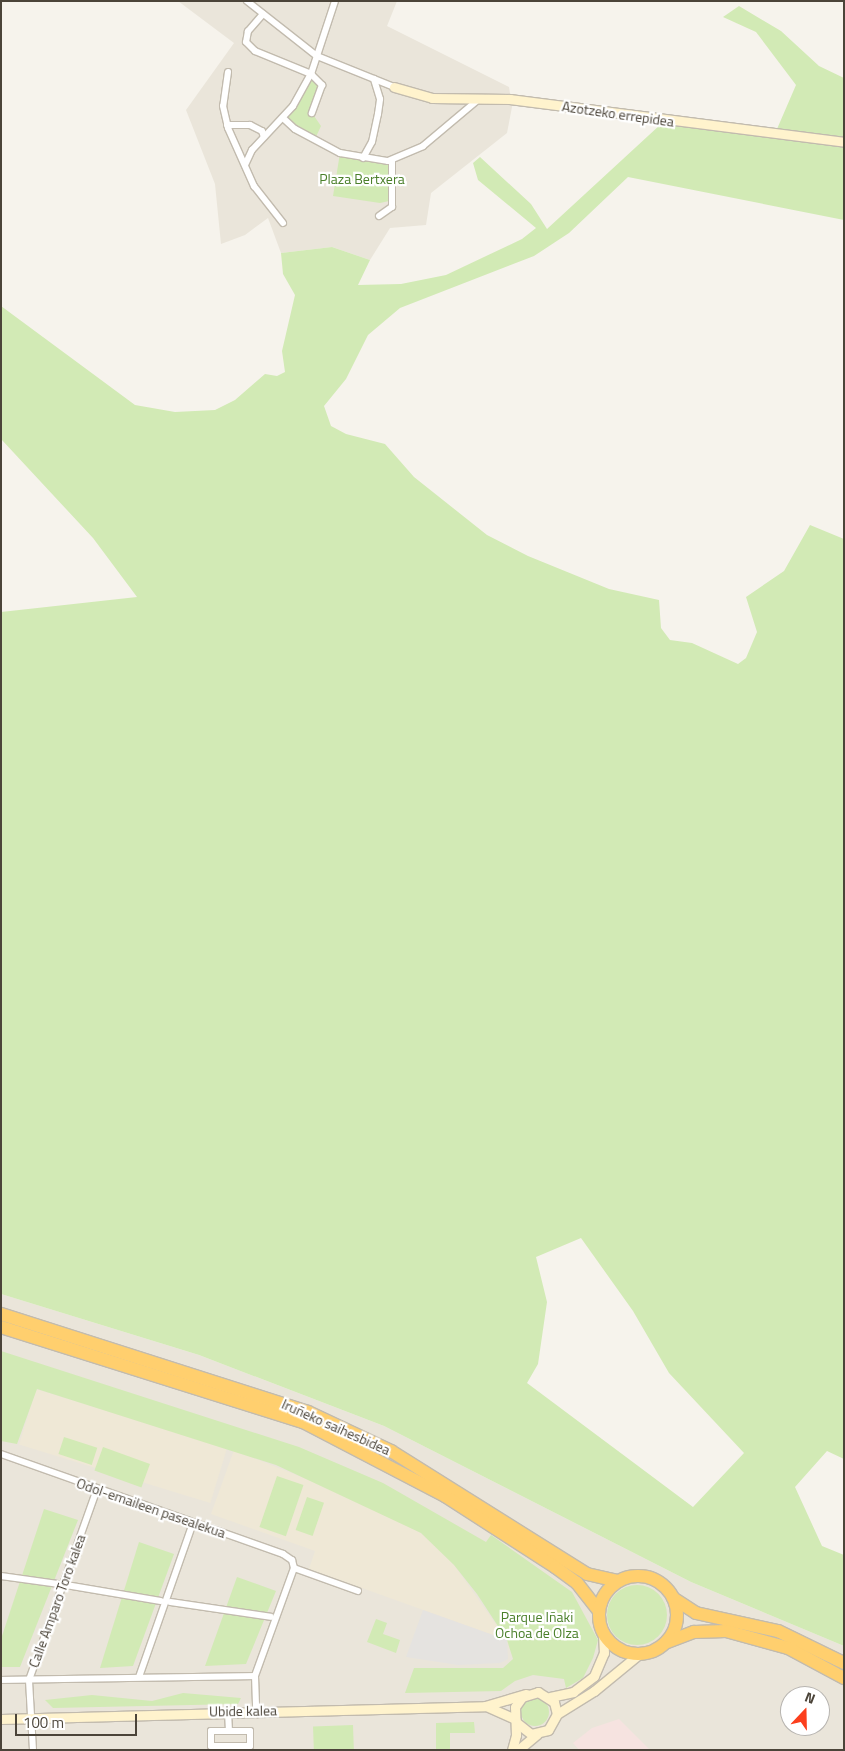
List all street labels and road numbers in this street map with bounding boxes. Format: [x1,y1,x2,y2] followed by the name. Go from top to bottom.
[561,98,675,130] street label: Azotzeko errepidea
[279,1396,393,1458] street label: Iruñeko saihesbidea
[74,1475,228,1541] street label: Odol-emaileen pasealekua
[25,1532,89,1670] street label: Calle Amparo Toro kalea
[209,1702,277,1720] street label: Ubide kalea

